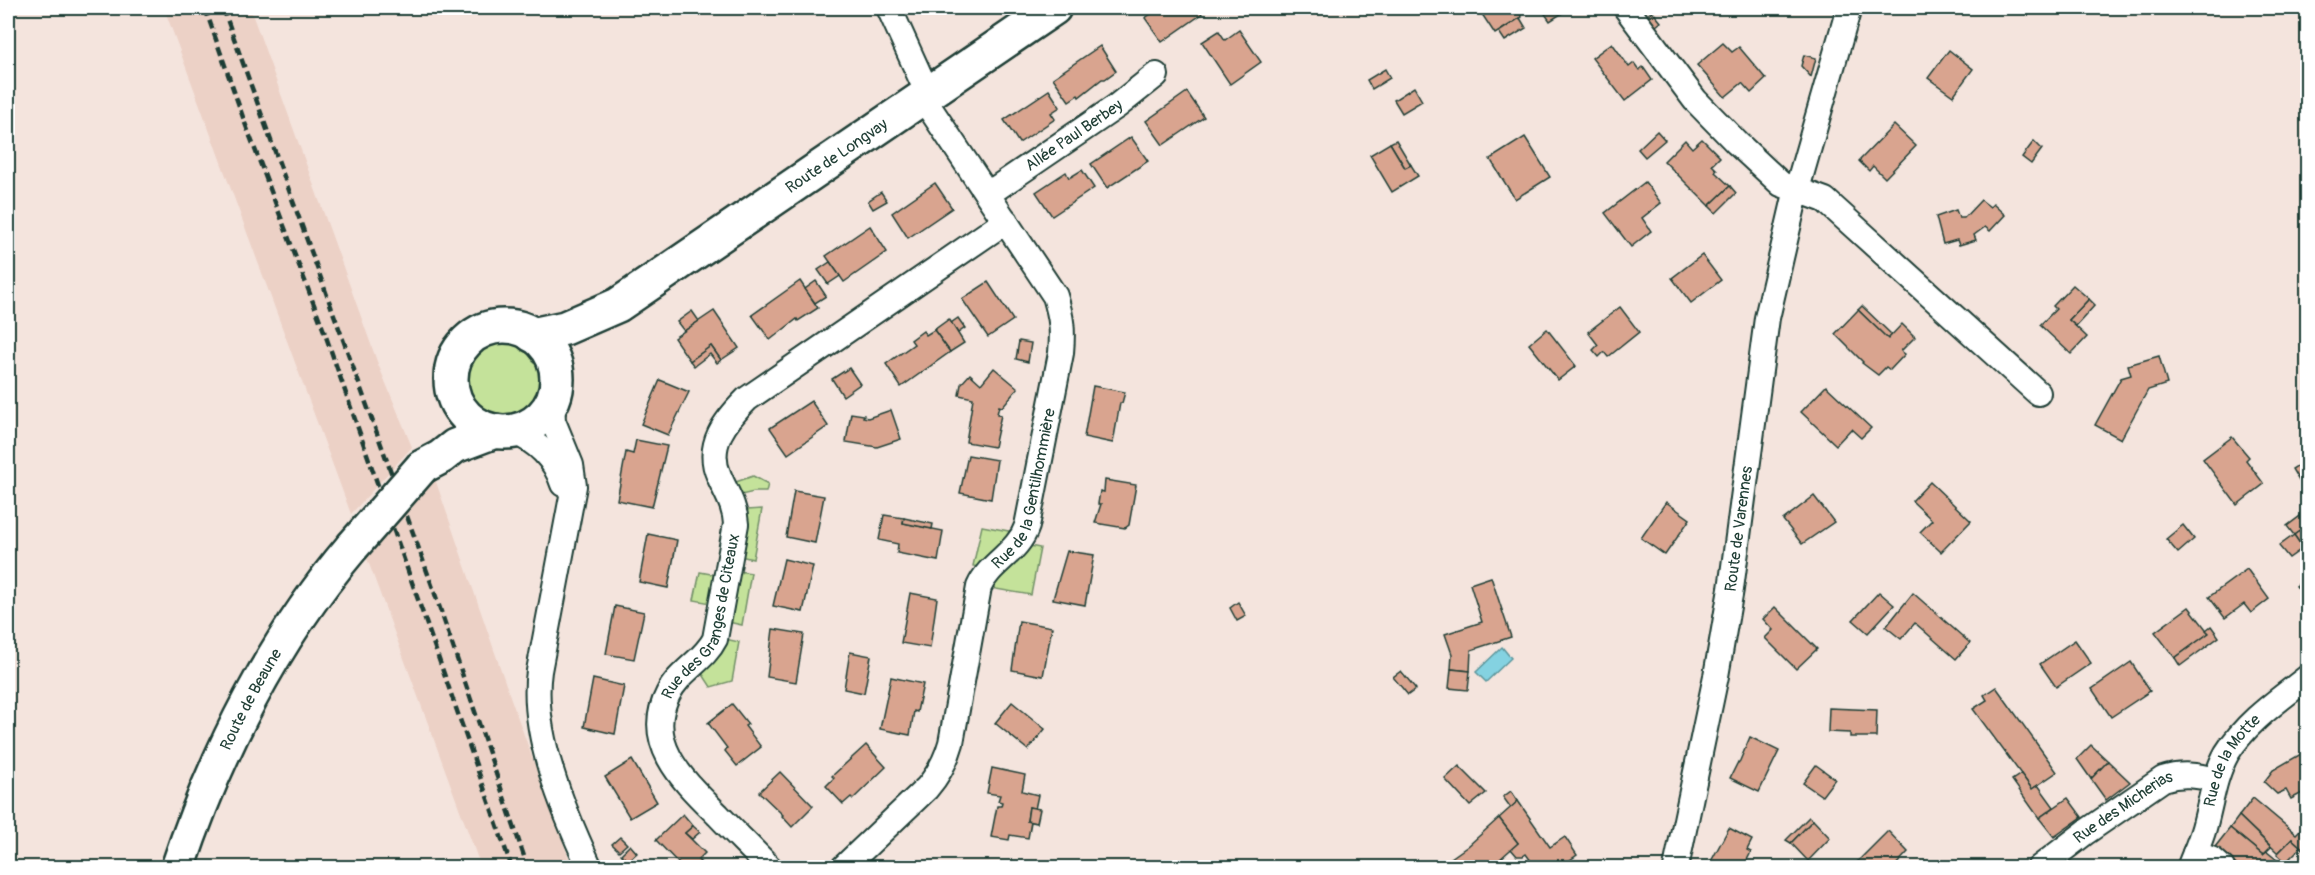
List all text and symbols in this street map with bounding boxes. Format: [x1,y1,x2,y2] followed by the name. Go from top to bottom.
[1021,95,1127,176] street label: Allée Paul Berbey
[782,114,892,198] street label: Route de Longvay
[987,407,1060,573] street label: Rue de la Gentilhommière
[1721,465,1757,593] street label: Route de Varennes
[657,532,744,702] street label: Rue des Granges de Citeaux
[216,645,286,753] street label: Route de Beaune
[2200,710,2265,809] street label: Rue de la Motte
[2069,767,2175,848] street label: Rue des Micherias

